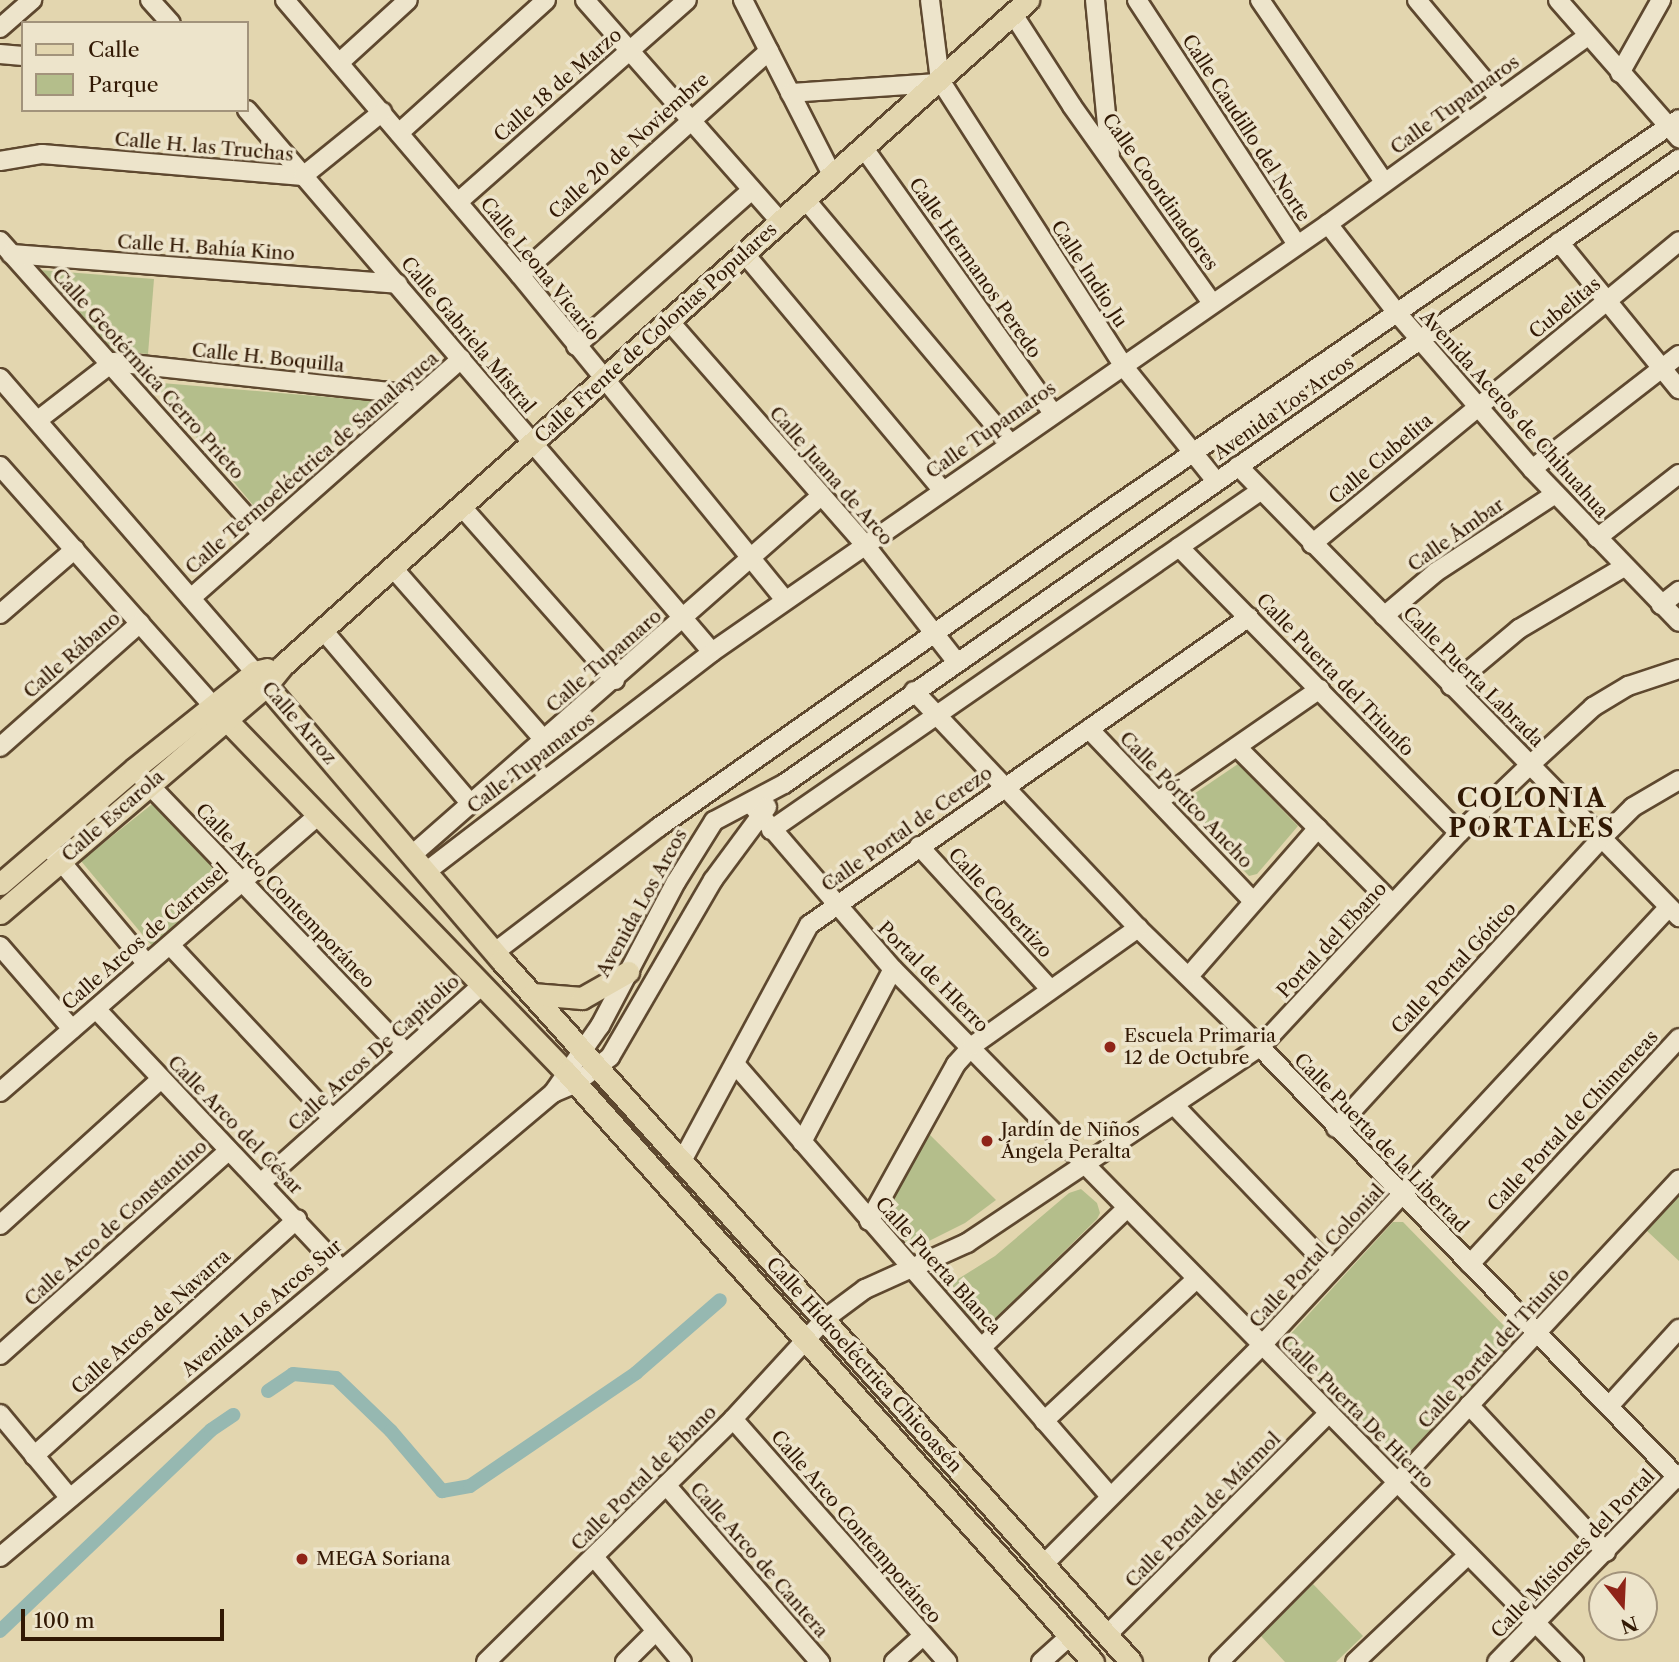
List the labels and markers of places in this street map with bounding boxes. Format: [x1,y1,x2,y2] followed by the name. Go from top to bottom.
[1124,1025,1276,1069] place label: Escuela Primaria 12 de Octubre
[1102,1039,1118,1055] marker: Escuela Primaria 12 de Octubre
[1001,1119,1140,1163] place label: Jardín de Niños Ángela Peralta
[979,1133,995,1149] marker: Jardín de Niños Ángela Peralta
[316,1548,451,1570] place label: MEGA Soriana
[294,1551,310,1567] marker: MEGA Soriana

